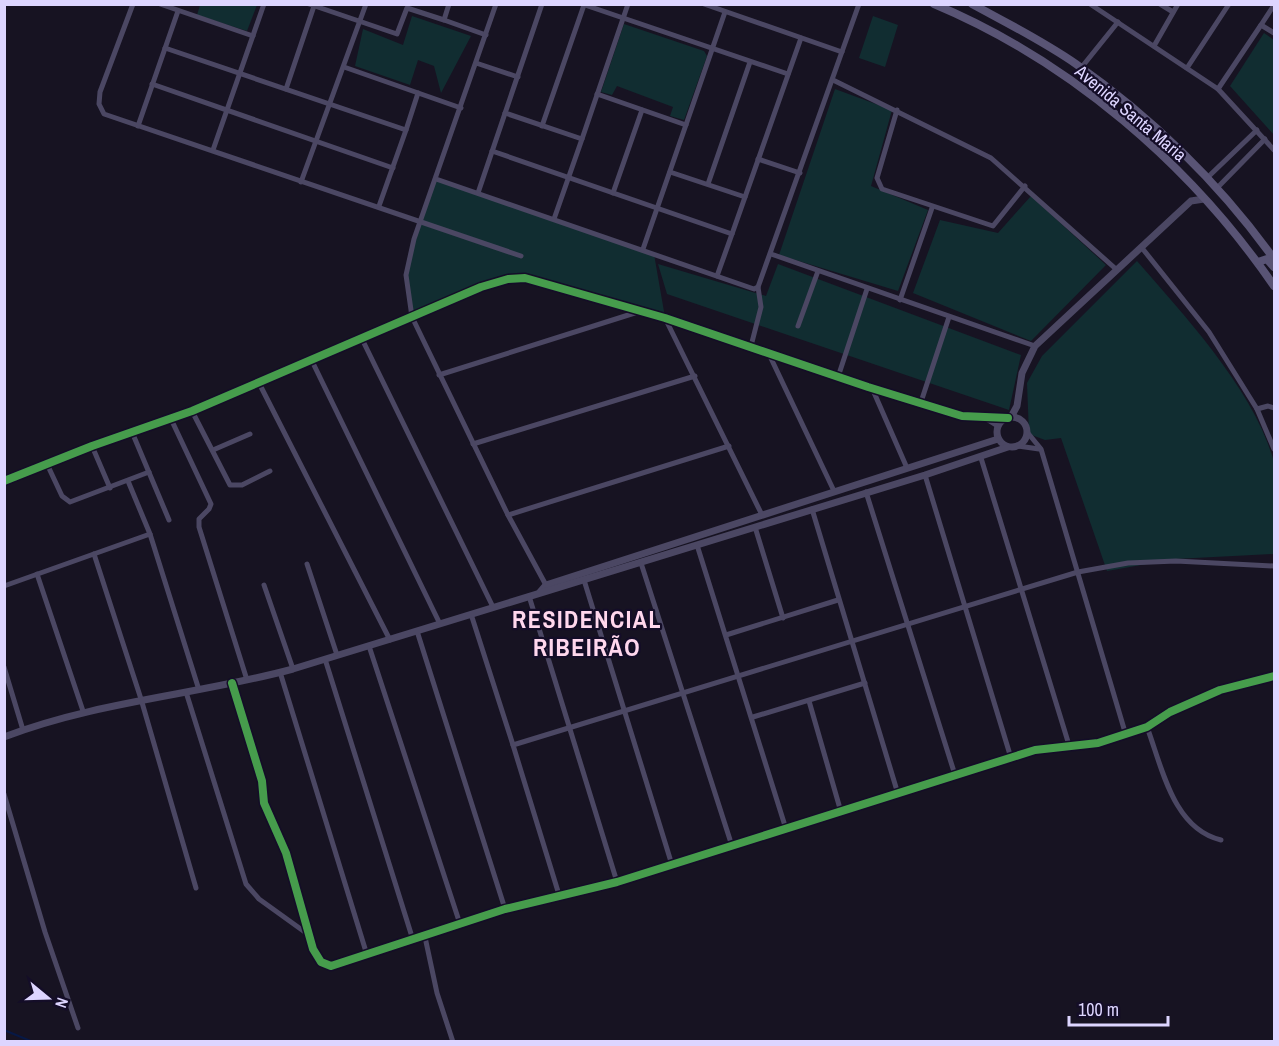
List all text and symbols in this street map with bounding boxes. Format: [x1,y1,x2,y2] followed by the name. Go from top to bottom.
[1069,58,1192,167] street label: Avenida Santa Maria
[512,603,662,663] district label: RESIDENCIAL RIBEIRÃO
[18,968,78,1028] north arrow
[1069,989,1168,1027] scale bar
[50,995,74,1011] text: N
[1078,997,1119,1022] text: 100 m

